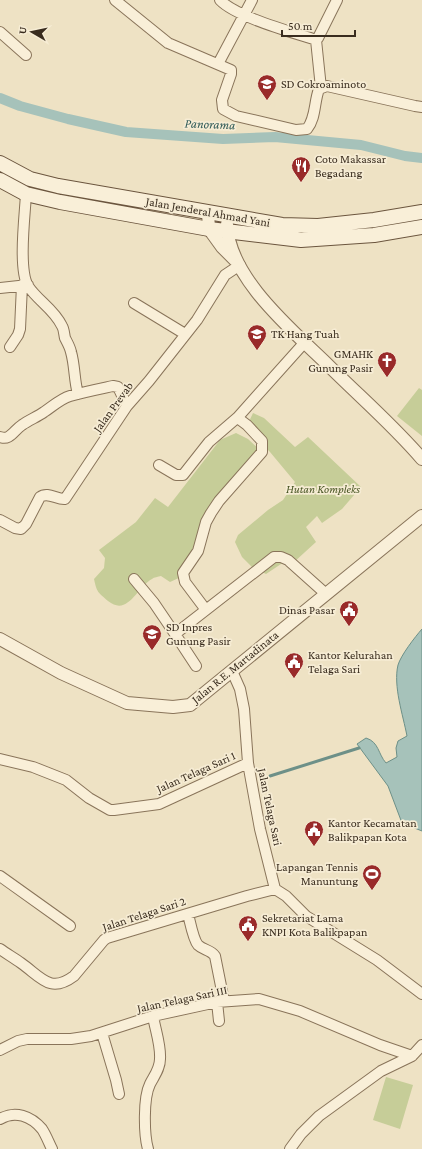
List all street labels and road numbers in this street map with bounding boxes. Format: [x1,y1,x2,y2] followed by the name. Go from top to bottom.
[144,194,271,230] street label: Jalan Jenderal Ahmad Yani
[89,379,136,436] street label: Jalan Prevab
[188,627,282,707] street label: Jalan R.E. Martadinata
[153,748,238,796] street label: Jalan Telaga Sari 1
[255,766,285,847] street label: Jalan Telaga Sari
[100,894,188,934] street label: Jalan Telaga Sari 2
[135,983,229,1016] street label: Jalan Telaga Sari III

